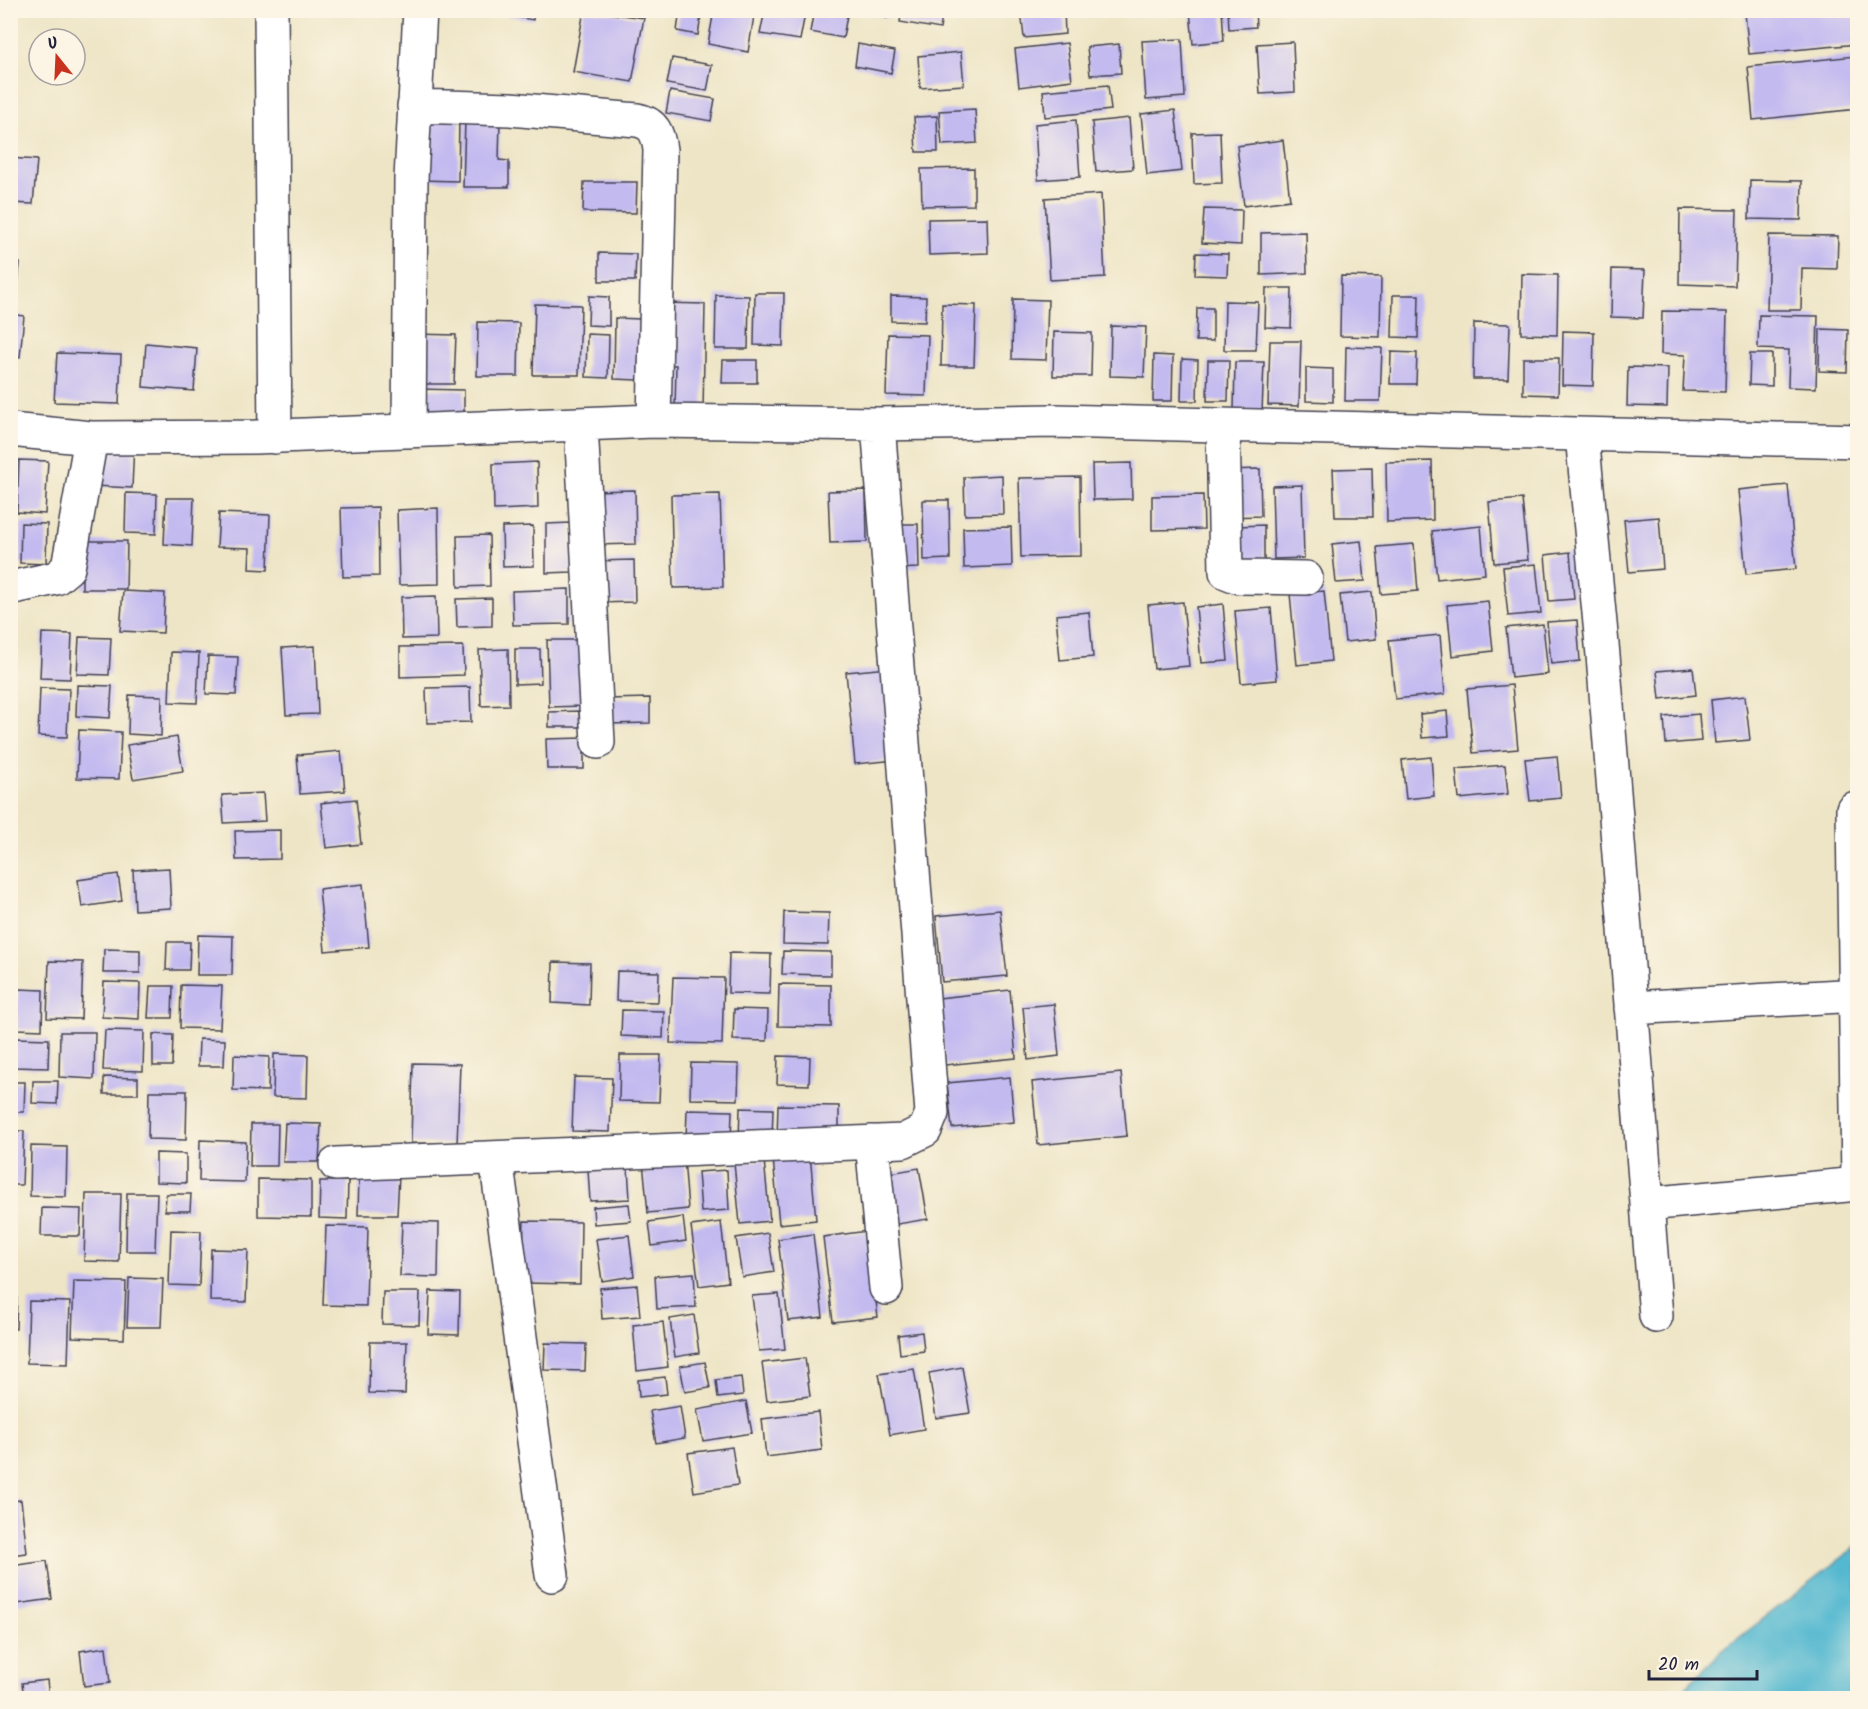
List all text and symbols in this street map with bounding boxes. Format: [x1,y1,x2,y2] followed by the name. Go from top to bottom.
[27,27,87,87] north arrow
[44,31,62,58] text: U
[1649,1643,1757,1681] scale bar
[1658,1651,1699,1680] text: 20 m

